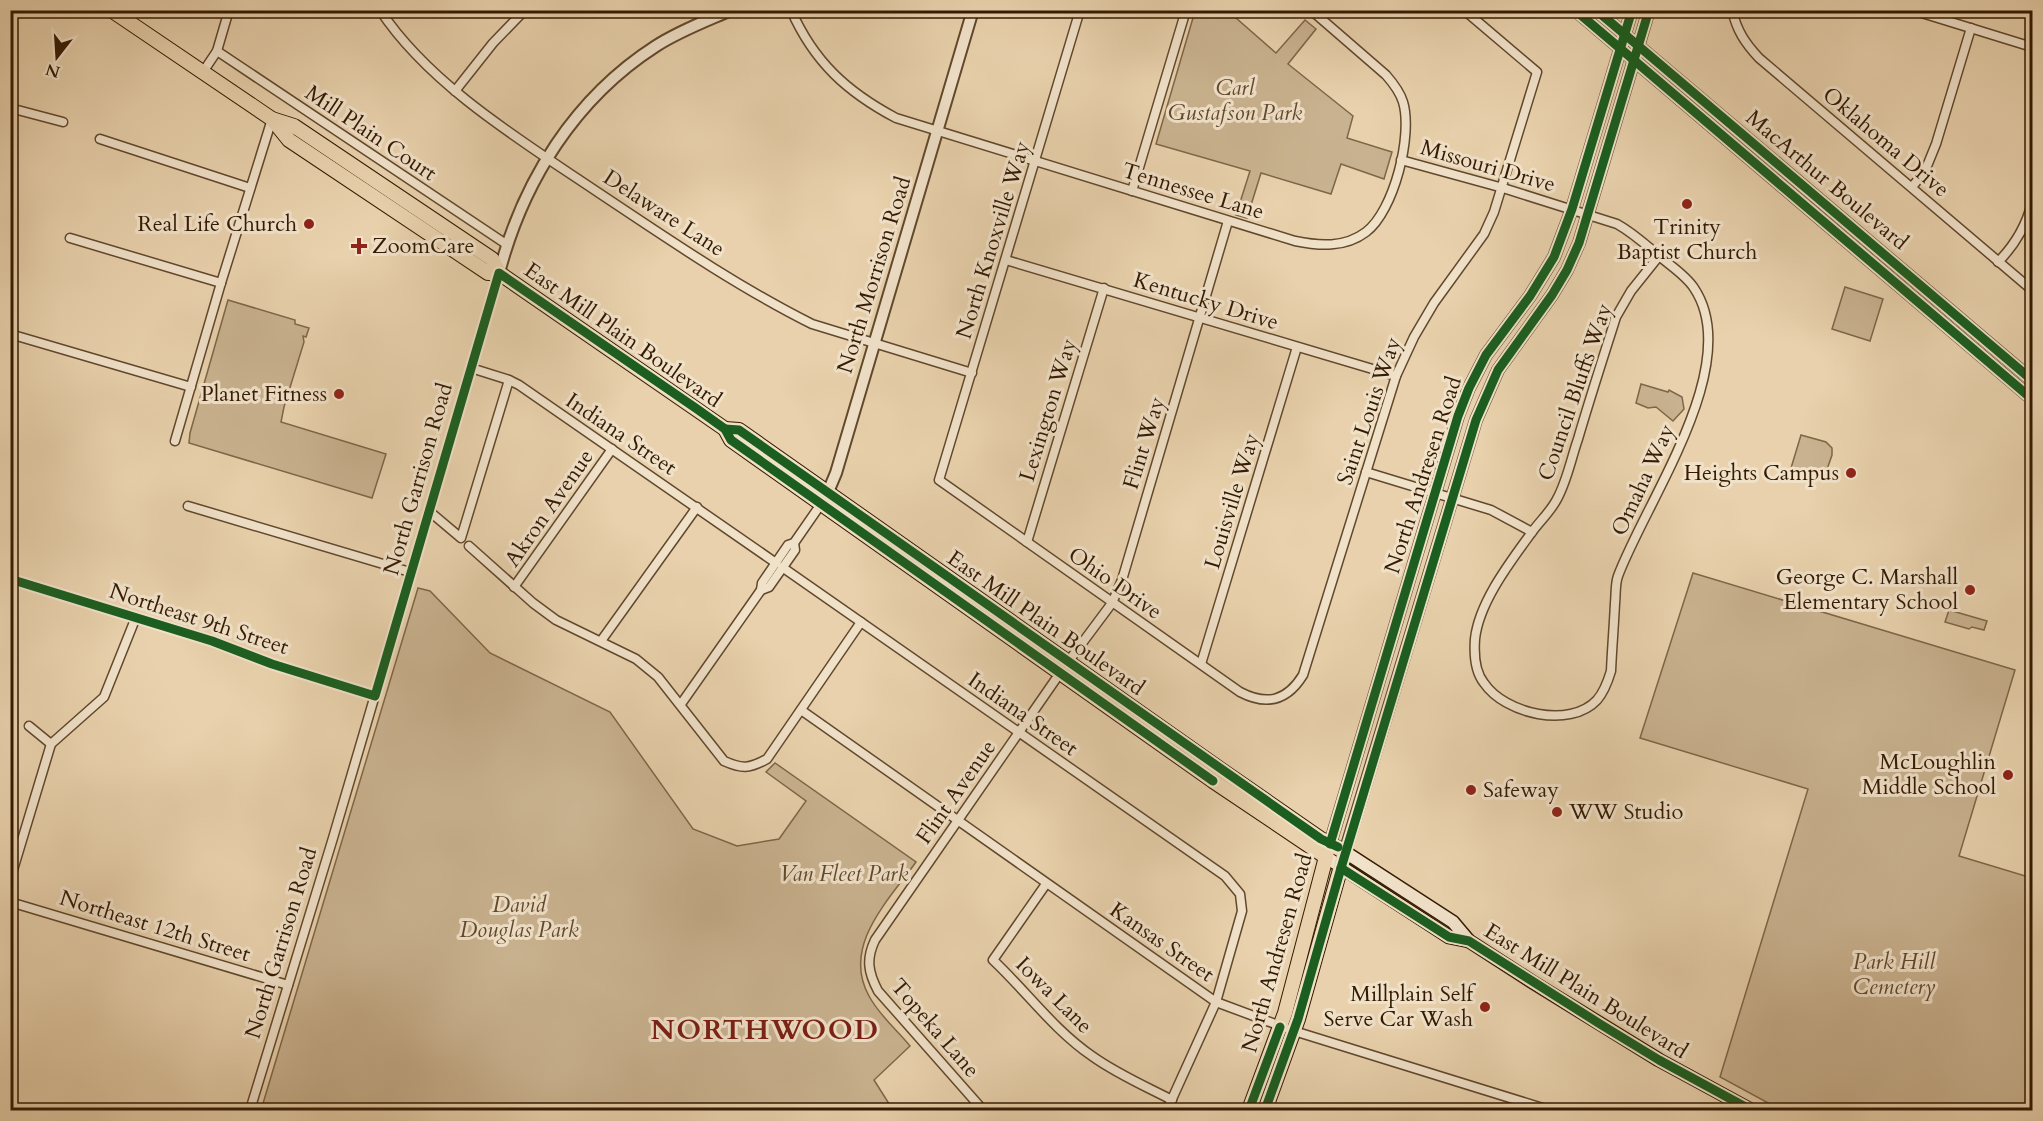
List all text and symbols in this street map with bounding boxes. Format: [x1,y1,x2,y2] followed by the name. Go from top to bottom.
[27,27,87,87] north arrow
[43,58,63,83] text: N
[1168,73,1302,128] park label: Carl Gustafson Park
[299,78,443,188] street label: Mill Plain Court
[1816,80,1956,204] street label: Oklahoma Drive
[1739,103,1915,257] street label: MacArthur Boulevard
[1417,132,1559,200] street label: Missouri Drive
[949,137,1037,342] street label: North Knoxville Way
[1118,155,1268,227] street label: Tennessee Lane
[597,162,731,264] street label: Delaware Lane
[830,173,918,377] street label: North Morrison Road
[1680,197,1694,211] marker: Trinity Baptist Church
[138,209,297,239] place label: Real Life Church
[1617,212,1757,267] place label: Trinity Baptist Church
[302,217,316,231] marker: Real Life Church
[372,231,474,261] place label: ZoomCare
[350,237,368,255] marker: ZoomCare
[518,255,728,415] street label: East Mill Plain Boulevard
[1130,265,1282,337] street label: Kentucky Drive
[1531,299,1620,485] street label: Council Bluffs Way
[1330,333,1408,489] street label: Saint Louis Way
[1012,335,1084,485] street label: Lexington Way
[1377,372,1469,577] street label: North Andresen Road
[201,379,327,409] place label: Planet Fitness
[376,379,460,579] street label: North Garrison Road
[559,386,683,482] street label: Indiana Street
[332,387,346,401] marker: Planet Fitness
[1116,393,1172,493] street label: Flint Way
[1604,419,1682,541] street label: Omaha Way
[1197,429,1267,573] street label: Louisville Way
[497,443,601,573] street label: Akron Avenue
[1684,458,1839,488] place label: Heights Campus
[1844,466,1858,480] marker: Heights Campus
[1062,540,1168,626] street label: Ohio Drive
[941,543,1151,703] street label: East Mill Plain Boulevard
[1776,562,1958,617] place label: George C. Marshall Elementary School
[106,576,292,662] street label: Northeast 9th Street
[1963,583,1977,597] marker: George C. Marshall Elementary School
[962,665,1084,763] street label: Indiana Street
[909,734,1003,850] street label: Flint Avenue
[1862,747,1996,802] place label: McLoughlin Middle School
[2001,768,2015,782] marker: McLoughlin Middle School
[1483,775,1559,805] place label: Safeway
[1464,783,1478,797] marker: Safeway
[1568,797,1683,827] place label: WW Studio
[1550,805,1564,819] marker: WW Studio
[238,843,324,1042] street label: North Garrison Road
[1234,850,1320,1056] street label: North Andresen Road
[780,859,908,889] park label: Van Fleet Park
[56,883,254,969] street label: Northeast 12th Street
[459,890,579,945] park label: David Douglas Park
[1104,895,1220,989] street label: Kansas Street
[1478,916,1694,1066] street label: East Mill Plain Boulevard
[1853,947,1936,1002] park label: Park Hill Cemetery
[1009,950,1099,1040] street label: Iowa Lane
[884,972,986,1084] street label: Topeka Lane
[1323,979,1476,1034] place label: Millplain Self Serve Car Wash
[1478,1000,1492,1014] marker: Millplain Self Serve Car Wash
[650,1011,880,1049] district label: NORTHWOOD

